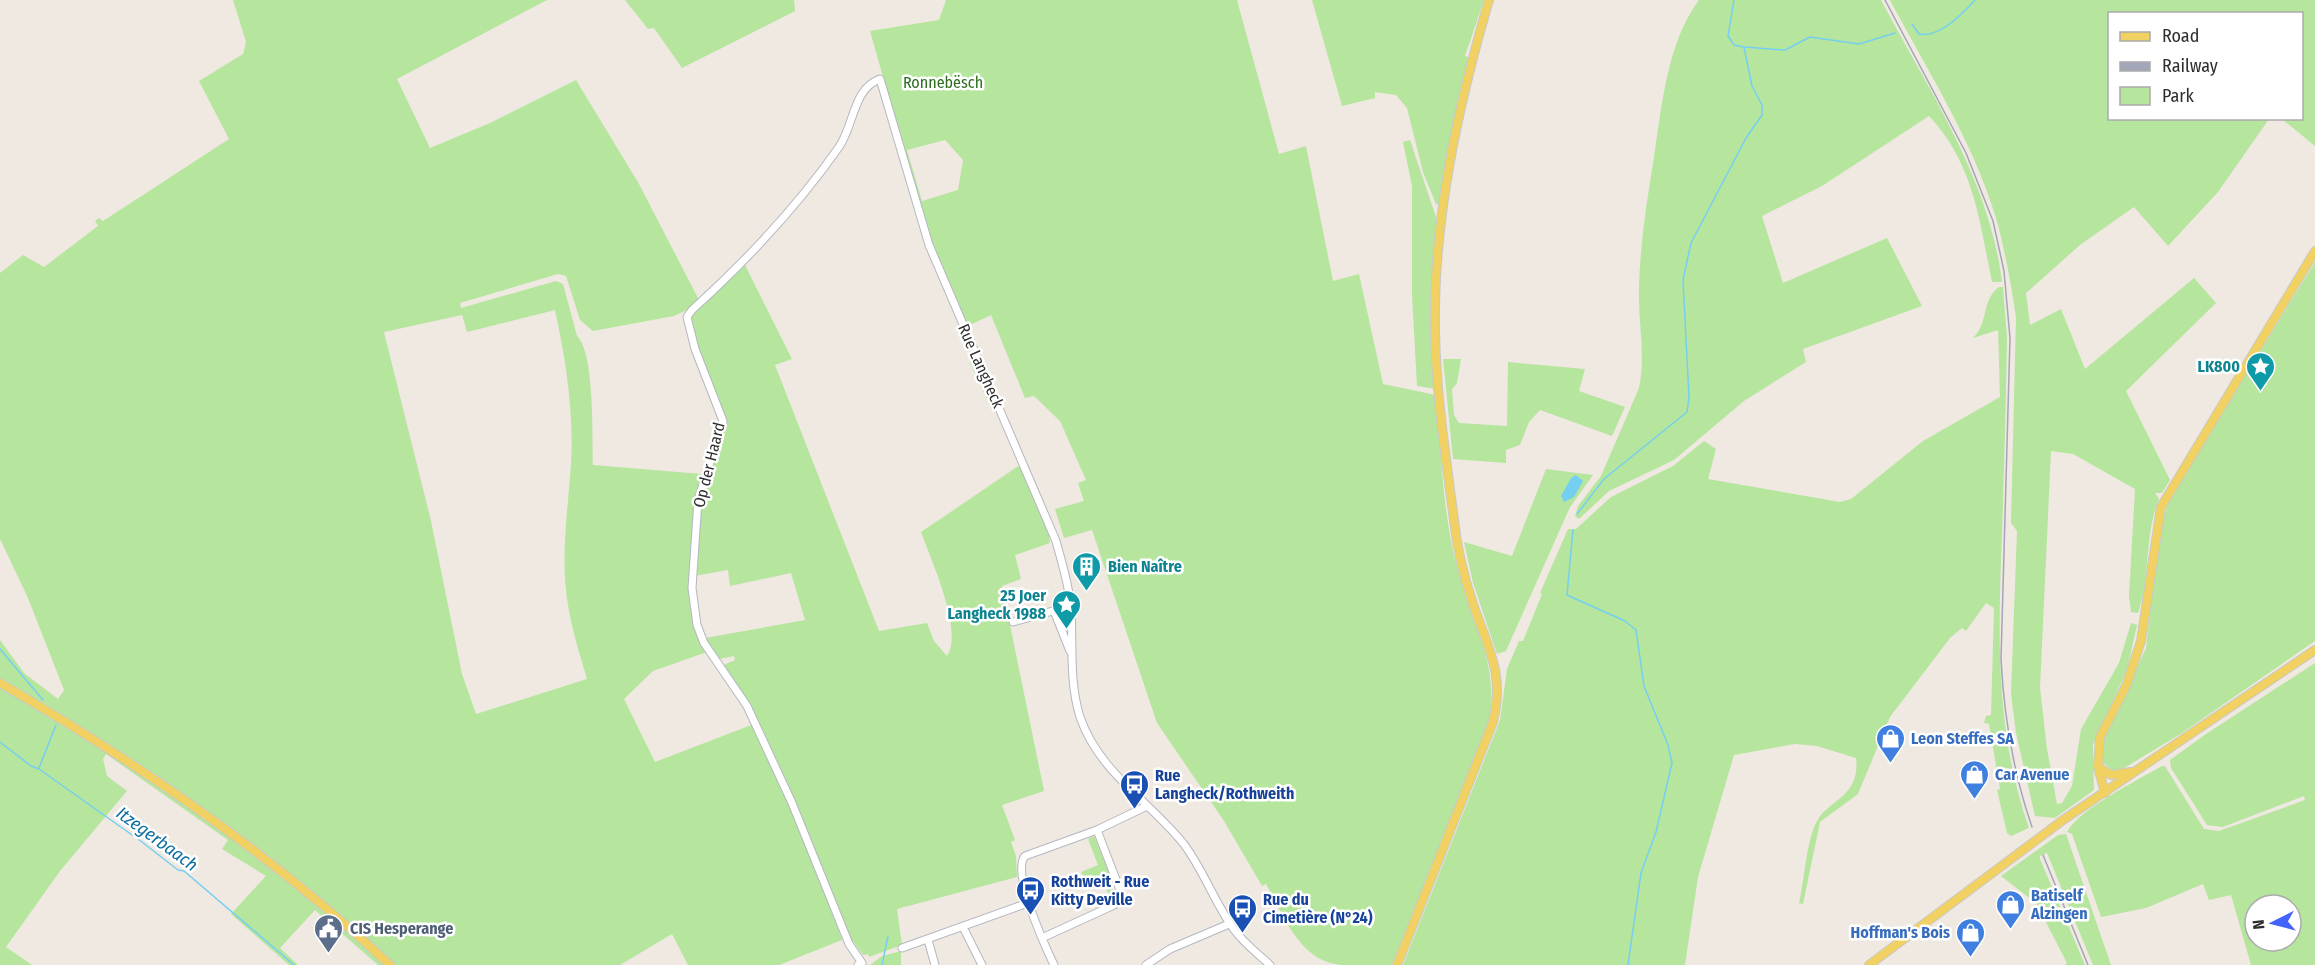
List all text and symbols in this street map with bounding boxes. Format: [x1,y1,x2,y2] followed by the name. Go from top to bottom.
[2108,12,2303,120] legend
[2162,25,2199,47] text: Road
[2162,55,2218,77] text: Railway
[903,73,983,92] park label: Ronnebësch
[2162,85,2195,107] text: Park
[954,321,1008,412] street label: Rue Langheck
[2245,350,2277,392] place icon: LK800
[2198,357,2240,376] place label: LK800
[689,420,729,510] street label: Op der Haard
[1071,550,1103,592] building icon: Bien Naître
[1108,557,1182,576] place label: Bien Naître
[947,586,1047,623] place label: 25 Joer Langheck 1988
[1051,588,1083,630] place icon: 25 Joer Langheck 1988
[1874,722,1906,764] shop icon: Leon Steffes SA
[1911,729,2014,748] place label: Leon Steffes SA
[1958,758,1990,800] shop icon: Car Avenue
[1995,765,2069,784] place label: Car Avenue
[1155,766,1294,803] place label: Rue Langheck/Rothweith
[1118,768,1150,810] bus stop icon: Rue Langheck/Rothweith
[112,802,202,876] water label: Itzegerbaach
[1051,872,1149,909] place label: Rothweit - Rue Kitty Deville
[1014,874,1046,916] bus stop icon: Rothweit - Rue Kitty Deville
[2030,886,2088,923] place label: Batiself Alzingen
[1994,888,2026,930] shop icon: Batiself Alzingen
[1263,890,1373,927] place label: Rue du Cimetière (N°24)
[1226,892,1258,934] bus stop icon: Rue du Cimetière (N°24)
[2243,893,2303,953] north arrow
[313,912,345,954] public building icon: CIS Hesperange
[1955,916,1987,958] shop icon: Hoffman's Bois
[350,919,453,938] place label: CIS Hesperange
[2249,919,2269,930] text: N
[1851,923,1950,942] place label: Hoffman's Bois

